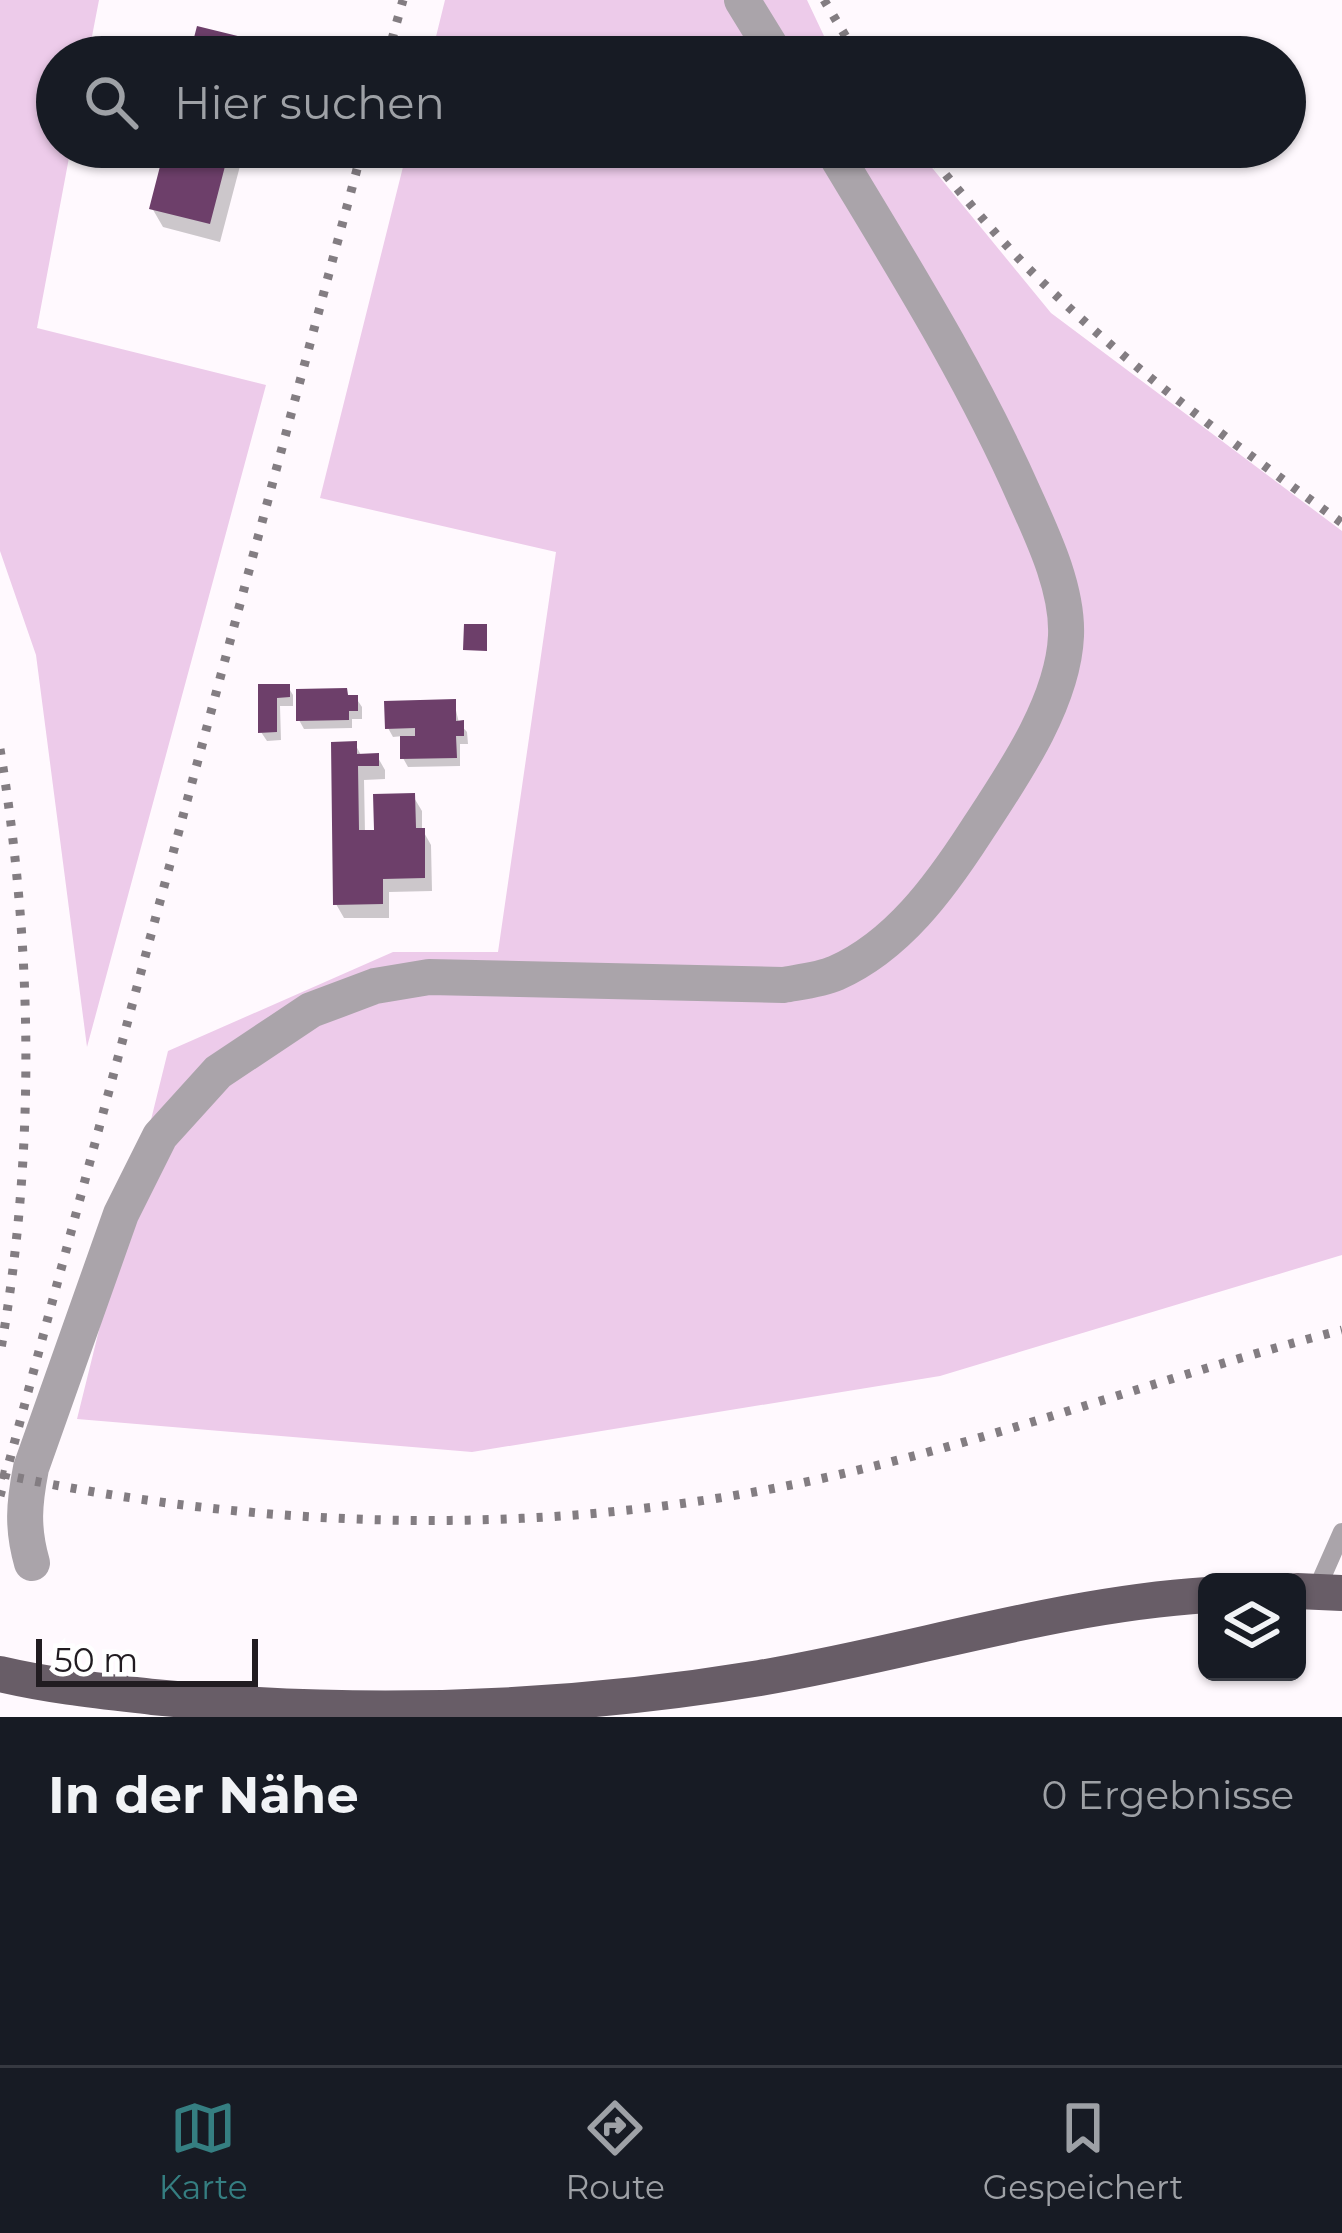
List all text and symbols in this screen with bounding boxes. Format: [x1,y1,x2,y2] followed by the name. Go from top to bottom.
[36,36,1306,168] search box
[78,69,144,135] icon: search
[174,75,445,130] text: Hier suchen
[1198,1573,1306,1681] map controls
[1198,1573,1306,1681] button: layers
[36,1633,258,1686] scale bar
[54,1640,138,1680] text: 50 m
[48,1764,359,1826] text: In der Nähe
[1042,1771,1294,1819] text: 0 Ergebnisse
[159,2095,248,2207] tab: Karte
[566,2095,665,2207] tab: Route
[983,2095,1183,2207] tab: Gespeichert

